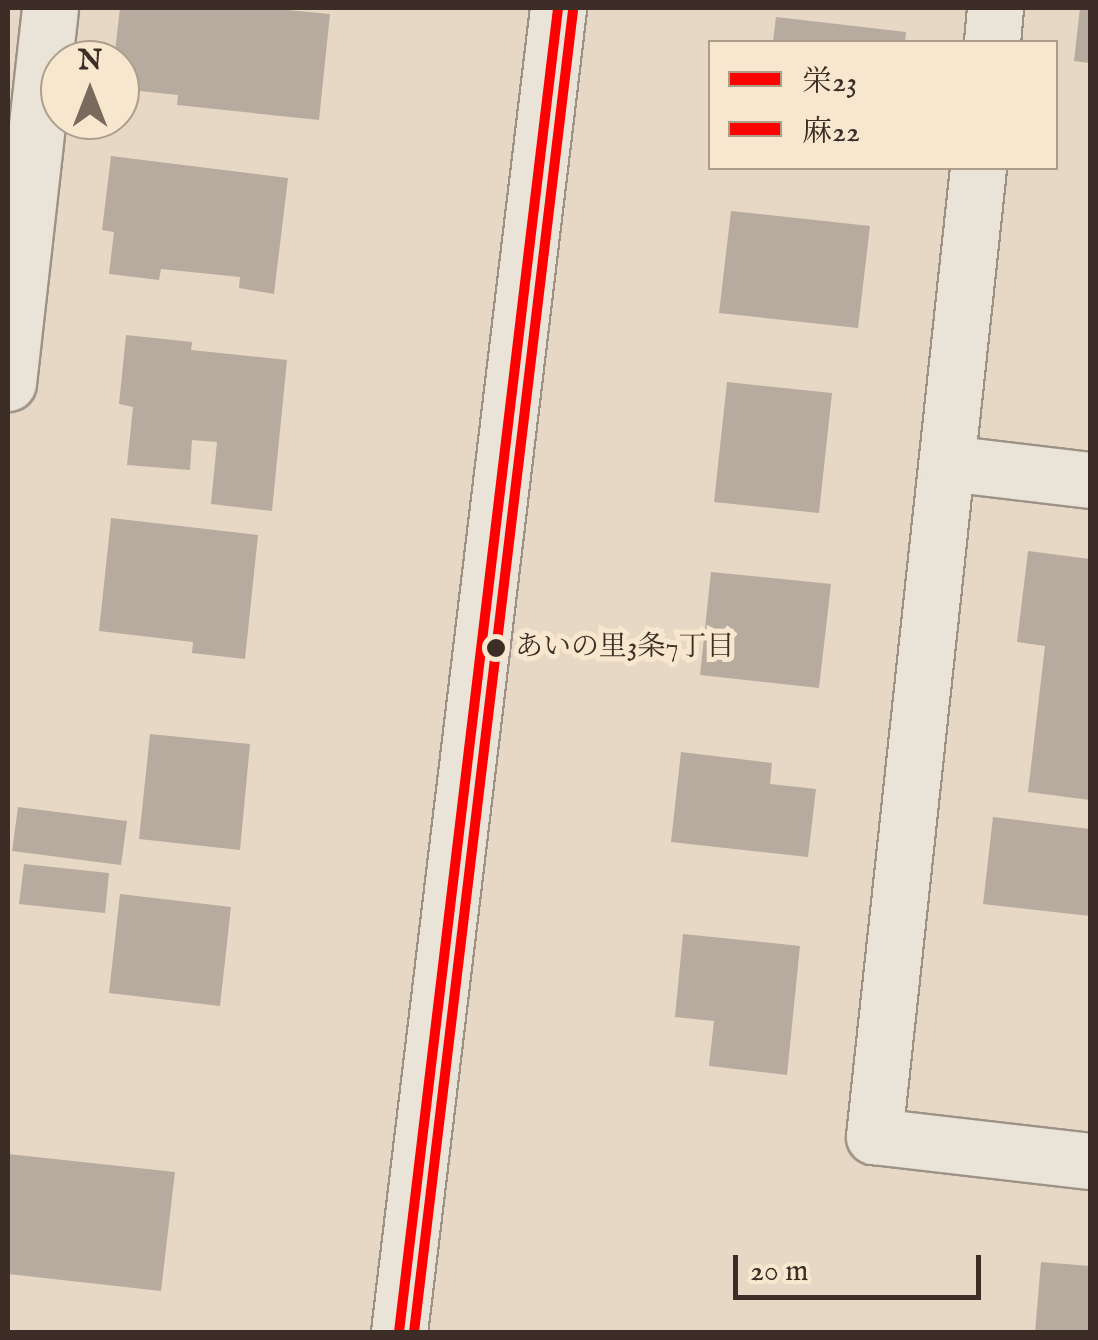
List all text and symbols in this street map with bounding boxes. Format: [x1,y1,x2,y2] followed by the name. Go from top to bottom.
[40,40,140,140] north arrow
[708,40,1058,170] legend
[78,44,102,79] text: N
[802,64,857,102] text: 栄23
[802,114,860,152] text: 麻22
[515,631,735,665] place label: あいの里3条7丁目
[486,638,506,658] marker: あいの里3条7丁目
[738,1235,986,1297] scale bar
[750,1253,809,1291] text: 20 m

